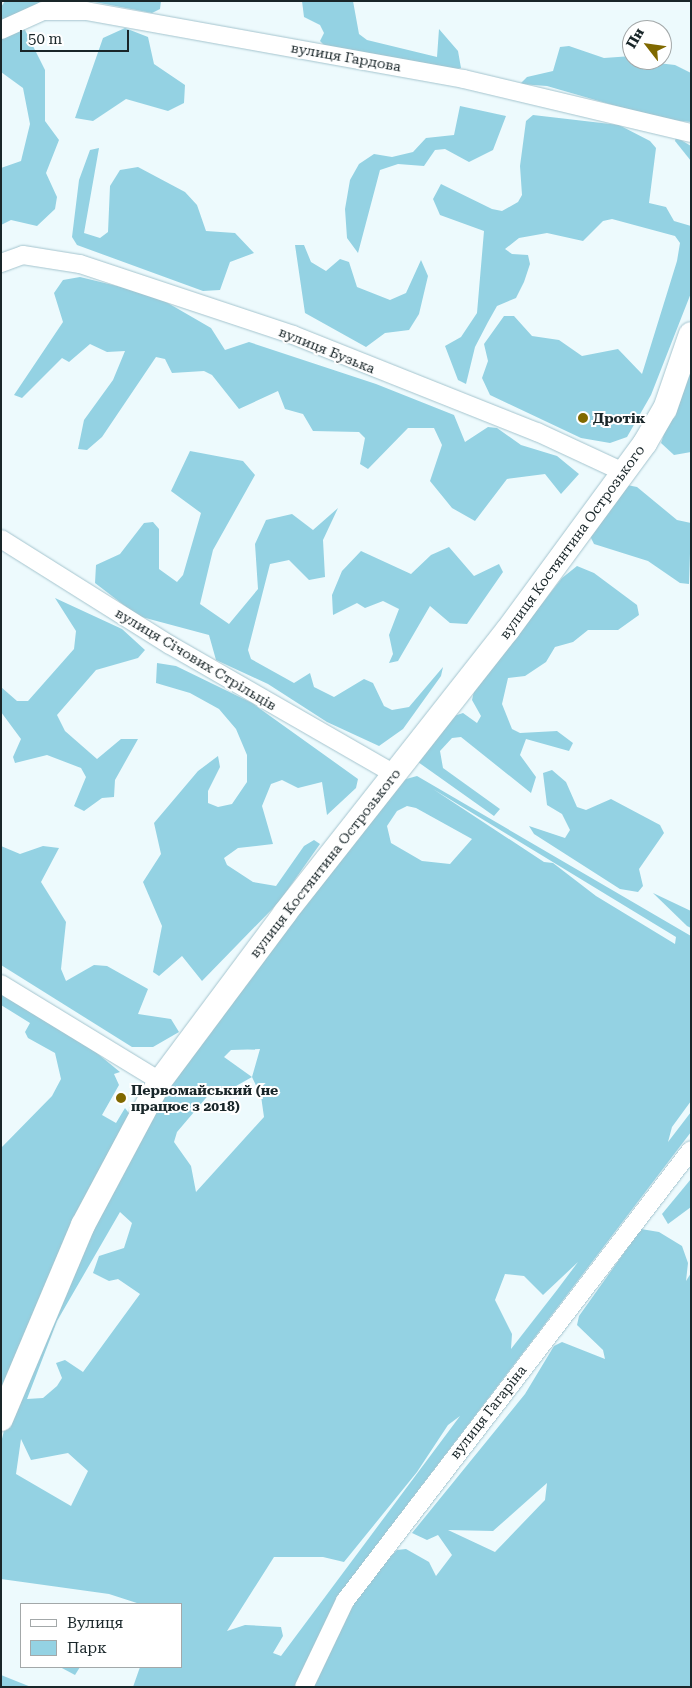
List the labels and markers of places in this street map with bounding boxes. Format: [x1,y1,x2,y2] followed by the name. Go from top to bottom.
[593,410,645,426] place label: Дротік
[577,412,589,424] marker: Дротік
[131,1082,278,1114] place label: Первомайський (не працює з 2018)
[115,1092,127,1104] marker: Первомайський (не працює з 2018)

